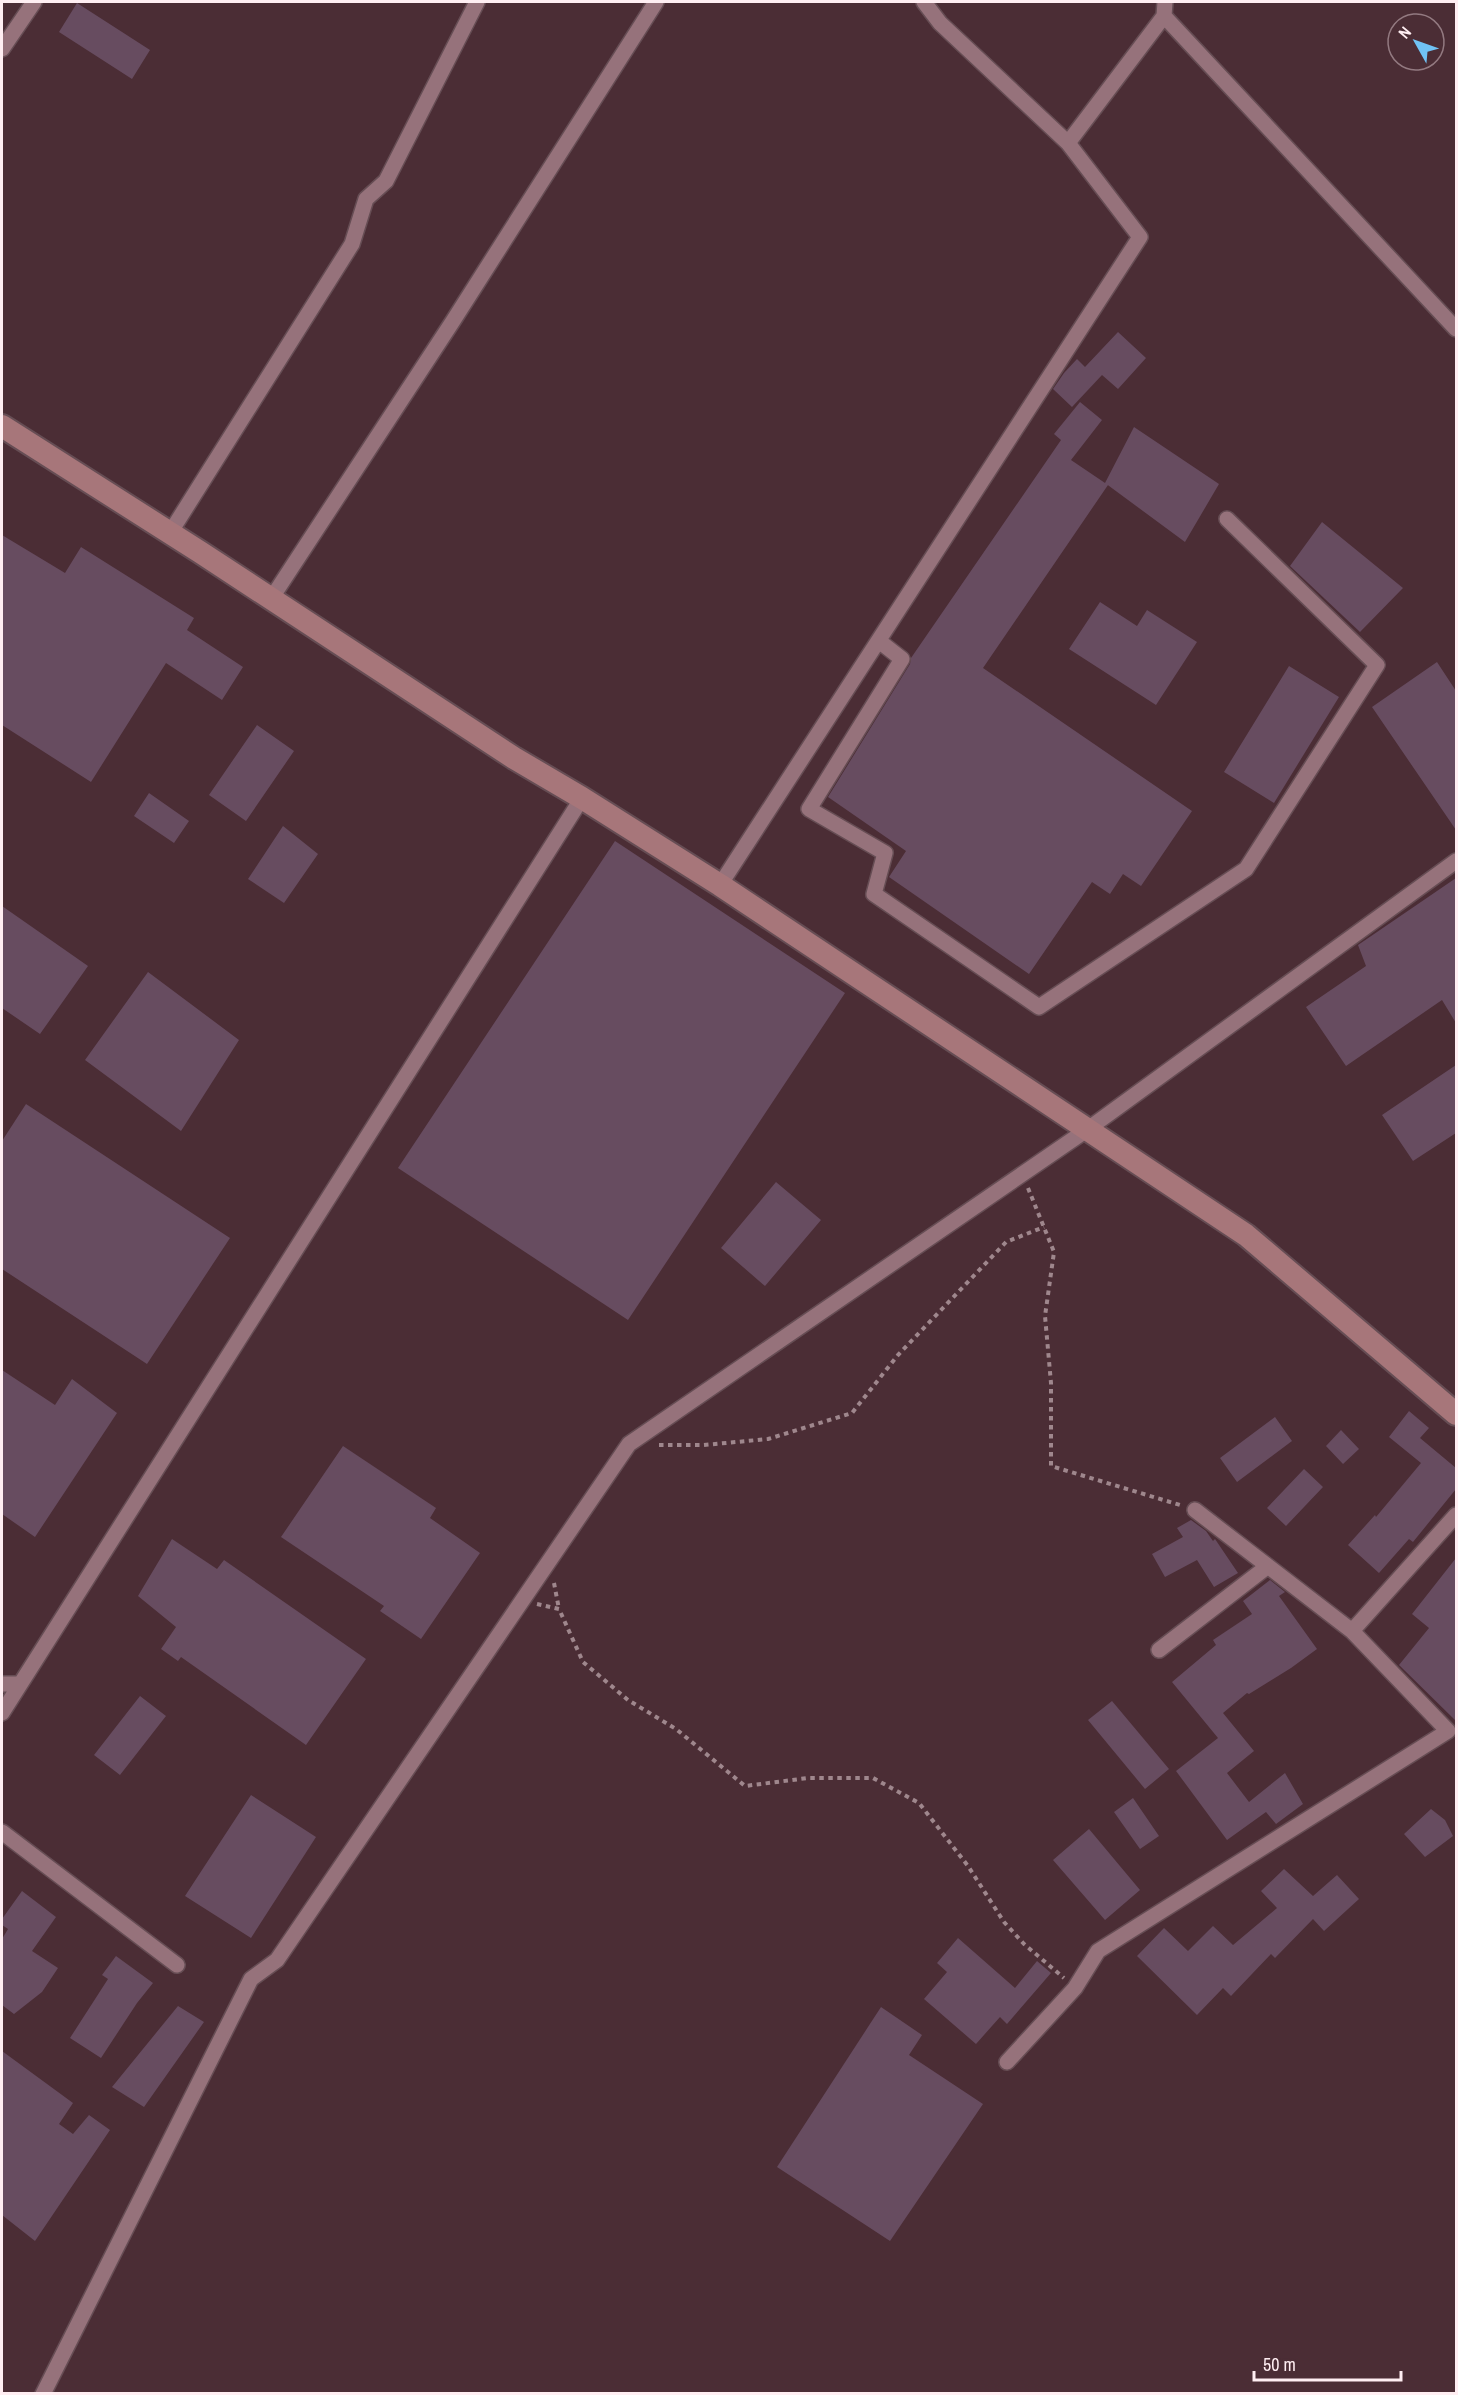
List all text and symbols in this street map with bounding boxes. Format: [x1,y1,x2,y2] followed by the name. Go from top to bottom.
[1386,12,1446,72] north arrow
[1393,22,1416,43] text: N
[1254,2344,1401,2382] scale bar
[1263,2352,1296,2377] text: 50 m

